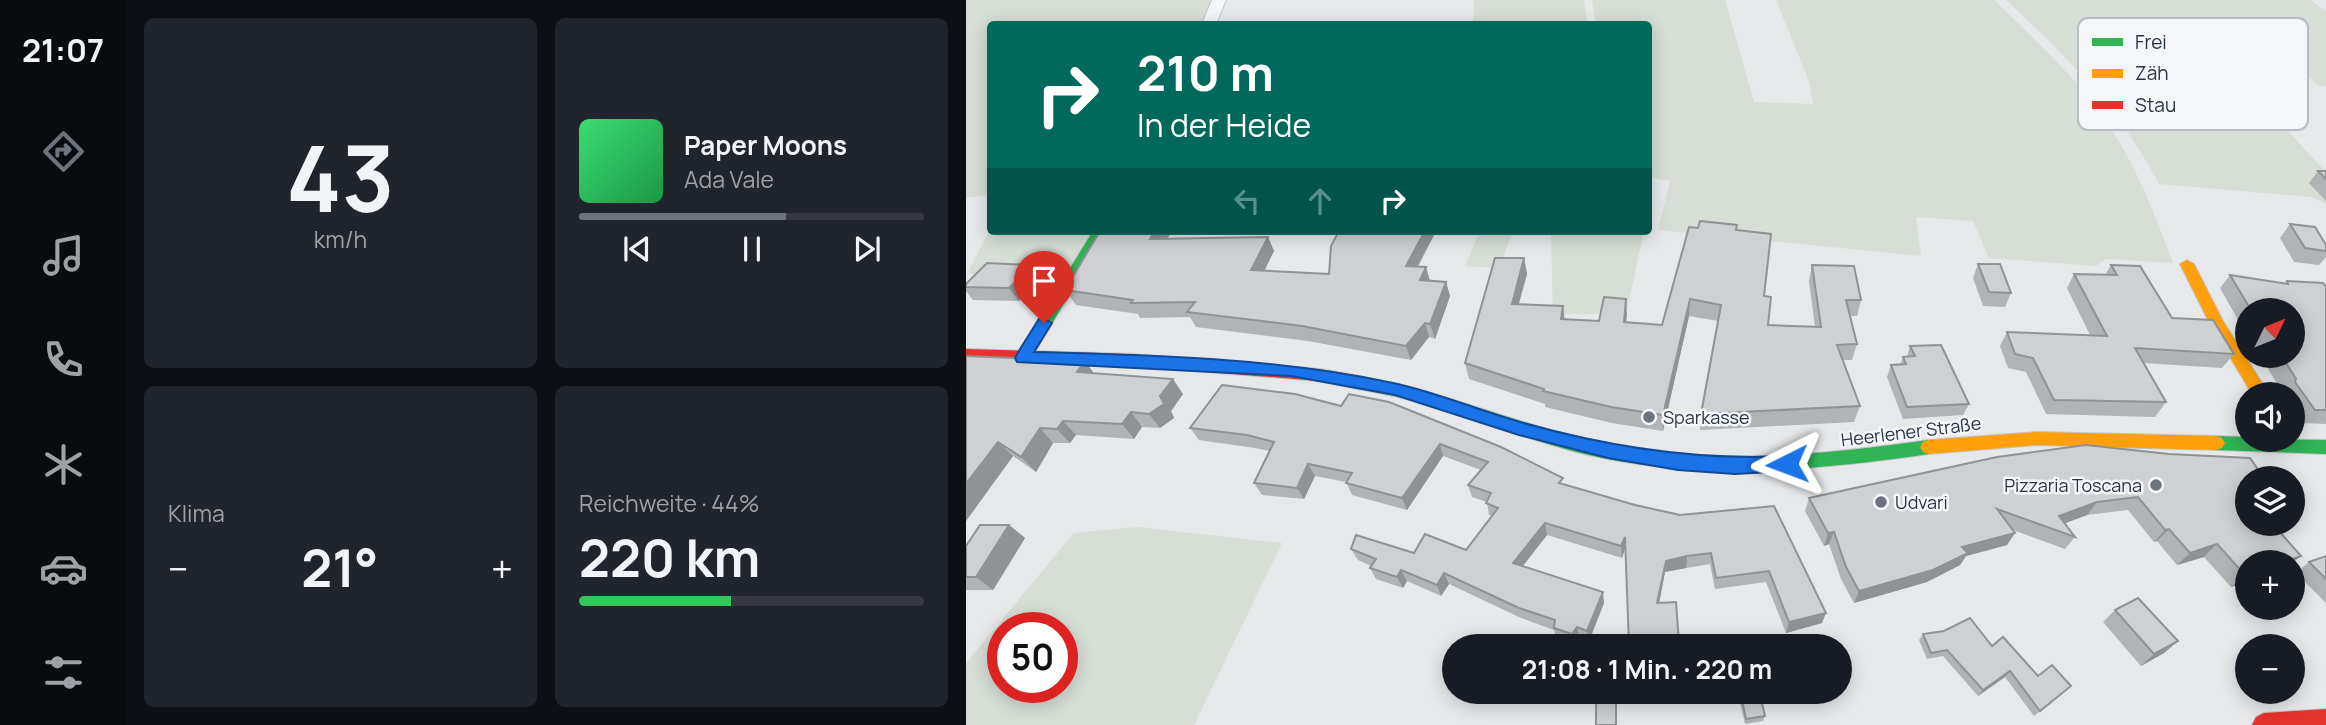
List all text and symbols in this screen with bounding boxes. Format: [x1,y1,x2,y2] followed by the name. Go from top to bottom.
[2078,18,2308,130] legend
[22,28,104,72] text: 21:07
[2135,29,2167,55] text: Frei
[1137,39,1274,106] text: 210 m
[1022,49,1113,140] icon: right
[2135,60,2169,86] text: Zäh
[2135,92,2176,118] text: Stau
[1137,103,1311,147] text: In der Heide
[286,115,395,239] text: 43
[39,127,88,176] icon: directions
[684,127,847,163] text: Paper Moons
[684,163,774,195] text: Ada Vale
[1228,182,1266,220] icon: left
[1301,182,1339,220] icon: ahead
[1374,182,1412,220] icon: right
[314,223,367,255] text: km/h
[618,230,656,268] icon: previous
[733,230,771,268] icon: pause
[848,230,886,268] icon: next
[39,231,88,280] icon: music
[1014,251,1074,323] pin
[1025,262,1063,300] icon: arrive
[2235,298,2305,368] north arrow
[2235,298,2305,704] map controls
[39,335,88,384] icon: phone
[2235,382,2305,452] button: sound
[1663,405,1750,429] place label: Sparkasse
[1641,409,1657,425] marker: Sparkasse
[1839,410,1983,452] street label: Heerlener Straße
[1750,427,1824,501] position arrow
[39,440,88,489] icon: climate
[2235,466,2305,536] button: layers
[2004,473,2142,497] place label: Pizzaria Toscana
[2148,477,2164,493] marker: Pizzaria Toscana
[579,487,759,519] text: Reichweite · 44%
[1895,490,1948,514] place label: Udvari
[1873,494,1889,510] marker: Udvari
[168,497,225,529] text: Klima
[579,522,760,593] text: 220 km
[301,532,378,603] text: 21°
[168,542,189,594] text: −
[491,542,513,594] text: +
[39,544,88,593] icon: car
[2235,550,2305,620] button: +
[987,612,1078,703] speed limit sign: 50
[2235,634,2305,704] button: −
[39,648,88,697] icon: filters
[1522,651,1772,687] text: 21:08 · 1 Min. · 220 m

